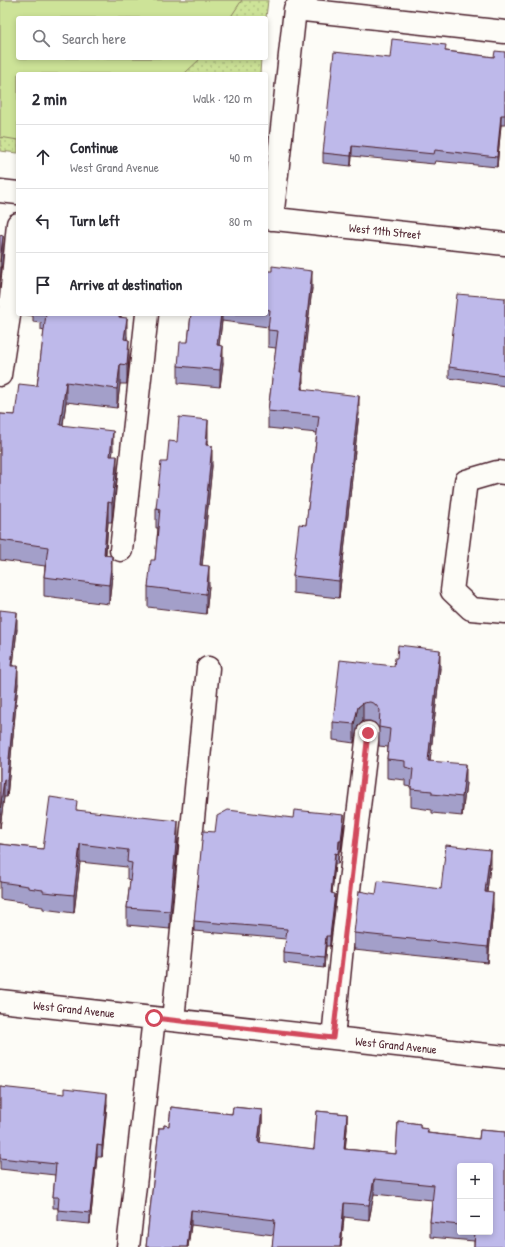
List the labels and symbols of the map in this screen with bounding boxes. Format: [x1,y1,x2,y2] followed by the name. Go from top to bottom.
[348,219,423,243] street label: West 11th Street
[359,724,377,742] route end
[32,996,116,1022] street label: West Grand Avenue
[145,1009,163,1027] route start
[354,1032,438,1058] street label: West Grand Avenue

